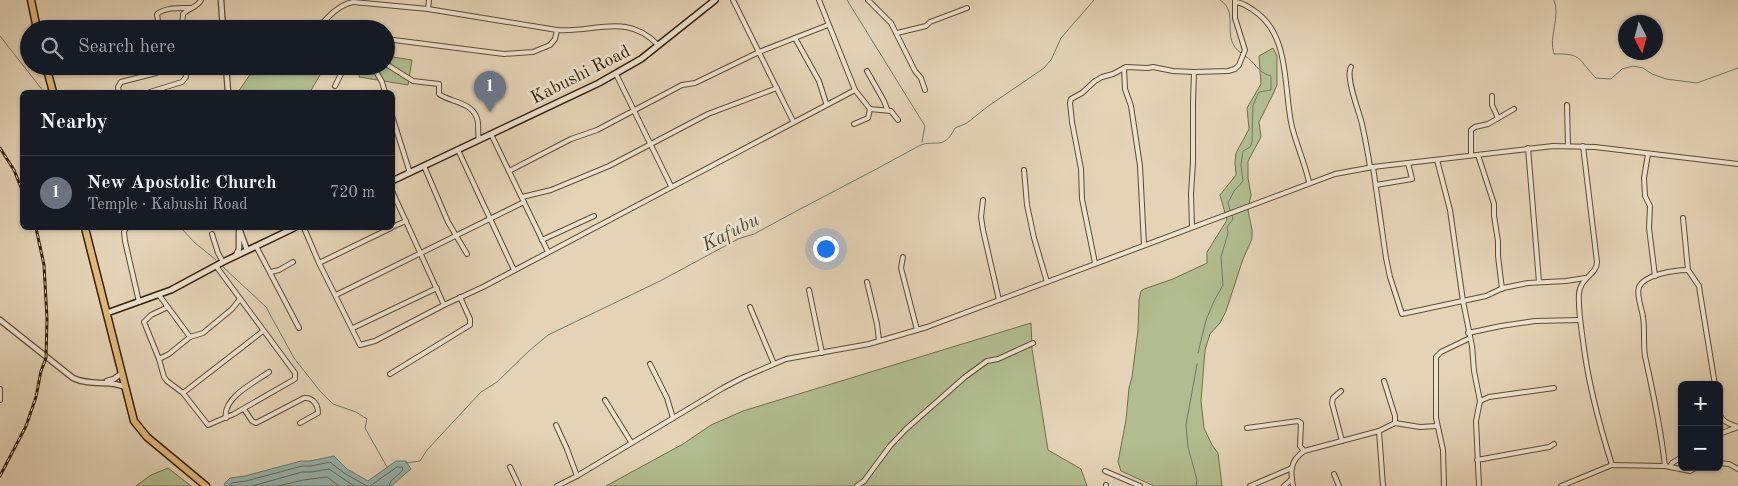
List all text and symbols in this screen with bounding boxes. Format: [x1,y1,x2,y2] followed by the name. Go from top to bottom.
[1618,15,1663,60] north arrow
[20,20,395,75] search box
[38,34,66,62] icon: search
[78,38,175,57] text: Search here
[528,42,633,108] street label: Kabushi Road
[474,71,506,112] pin: 1
[40,112,108,133] text: Nearby
[87,174,277,193] text: New Apostolic Church
[51,185,61,201] text: 1
[330,185,375,201] text: 720 m
[87,197,248,213] text: Temple · Kabushi Road
[699,211,763,256] water label: Kafubu
[813,236,839,262] your location
[1678,381,1723,471] map controls
[1678,381,1723,426] button: +
[1678,426,1723,471] button: −

